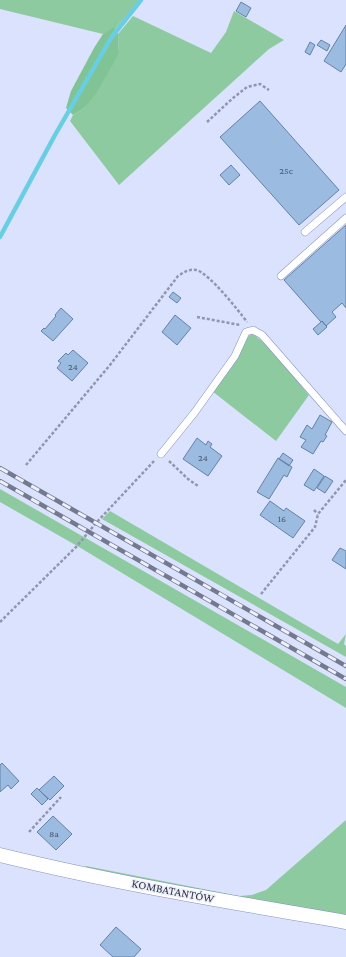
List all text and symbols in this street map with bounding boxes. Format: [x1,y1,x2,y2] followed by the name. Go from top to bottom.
[279,165,294,176] house number: 25c
[68,361,78,372] house number: 24
[198,452,208,463] house number: 24
[278,513,286,524] house number: 16
[49,828,59,839] house number: 8a
[131,876,215,906] street label: KOMBATANTÓW

